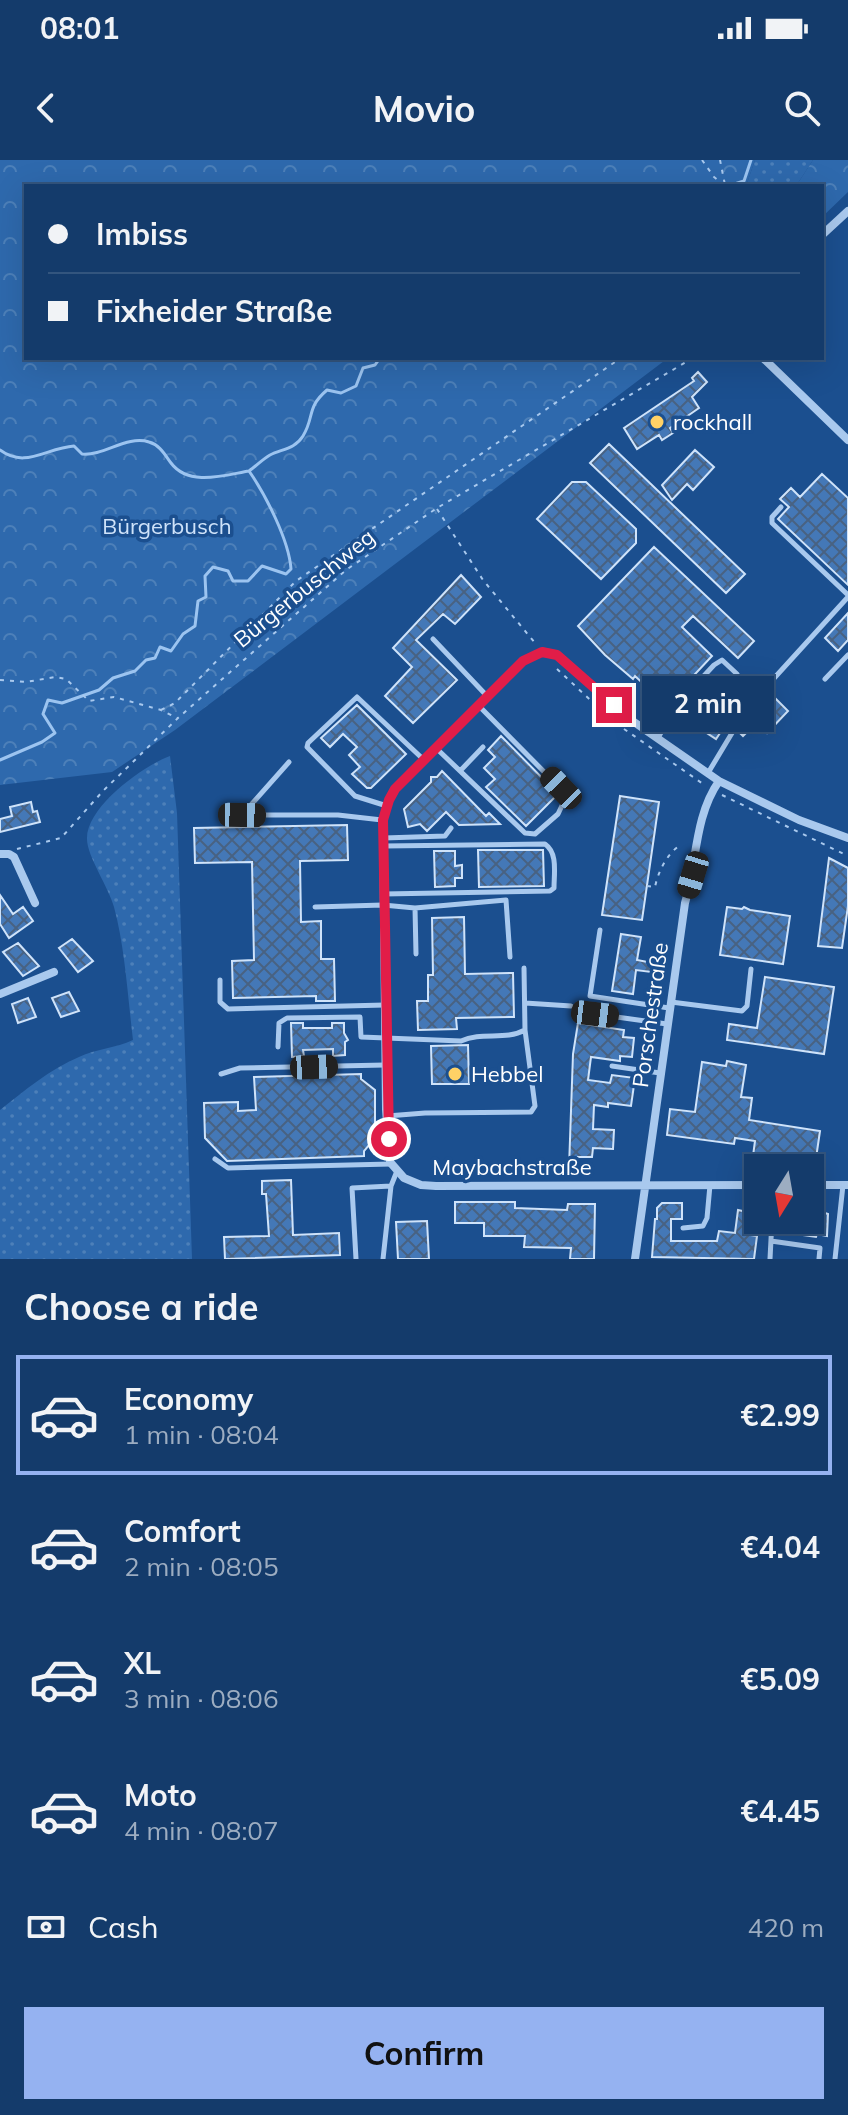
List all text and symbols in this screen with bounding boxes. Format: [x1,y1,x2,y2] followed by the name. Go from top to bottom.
[40,9,119,47] text: 08:01
[24,86,68,130] icon: back
[373,86,475,131] text: Movio
[780,86,824,130] icon: search
[96,215,188,253] text: Imbiss
[96,292,332,330] text: Fixheider Straße
[673,408,752,436] place label: rockhall
[648,413,666,431] marker: rockhall
[102,512,232,540] park label: Bürgerbusch
[228,523,380,653] street label: Bürgerbuschweg
[642,677,774,733] callout: 2 min
[596,687,632,723] route end
[674,687,742,720] text: 2 min
[536,762,586,814] car
[218,803,266,827] car
[675,849,711,901] car
[626,941,674,1089] street label: Porschestraße
[570,999,620,1029] car
[290,1054,338,1080] car
[471,1060,543,1088] place label: Hebbel
[446,1065,464,1083] marker: Hebbel
[371,1121,407,1157] route start
[432,1153,592,1181] street label: Maybachstraße
[744,1154,824,1234] north arrow
[744,1154,824,1234] map controls
[24,1284,258,1329] text: Choose a ride
[28,1379,100,1451] icon: car
[124,1380,253,1418] text: Economy
[741,1396,820,1434] text: €2.99
[124,1418,279,1451] text: 1 min · 08:04
[28,1511,100,1583] icon: car
[124,1512,241,1550] text: Comfort
[741,1528,820,1566] text: €4.04
[124,1550,279,1583] text: 2 min · 08:05
[28,1643,100,1715] icon: car
[124,1644,161,1682] text: XL
[741,1660,820,1698] text: €5.09
[124,1682,279,1715] text: 3 min · 08:06
[28,1775,100,1847] icon: car
[124,1776,197,1814] text: Moto
[741,1792,820,1830] text: €4.45
[124,1814,279,1847] text: 4 min · 08:07
[24,1905,68,1949] icon: cash
[88,1908,159,1946] text: Cash
[748,1911,824,1944] text: 420 m
[24,2007,824,2099] button: Confirm

